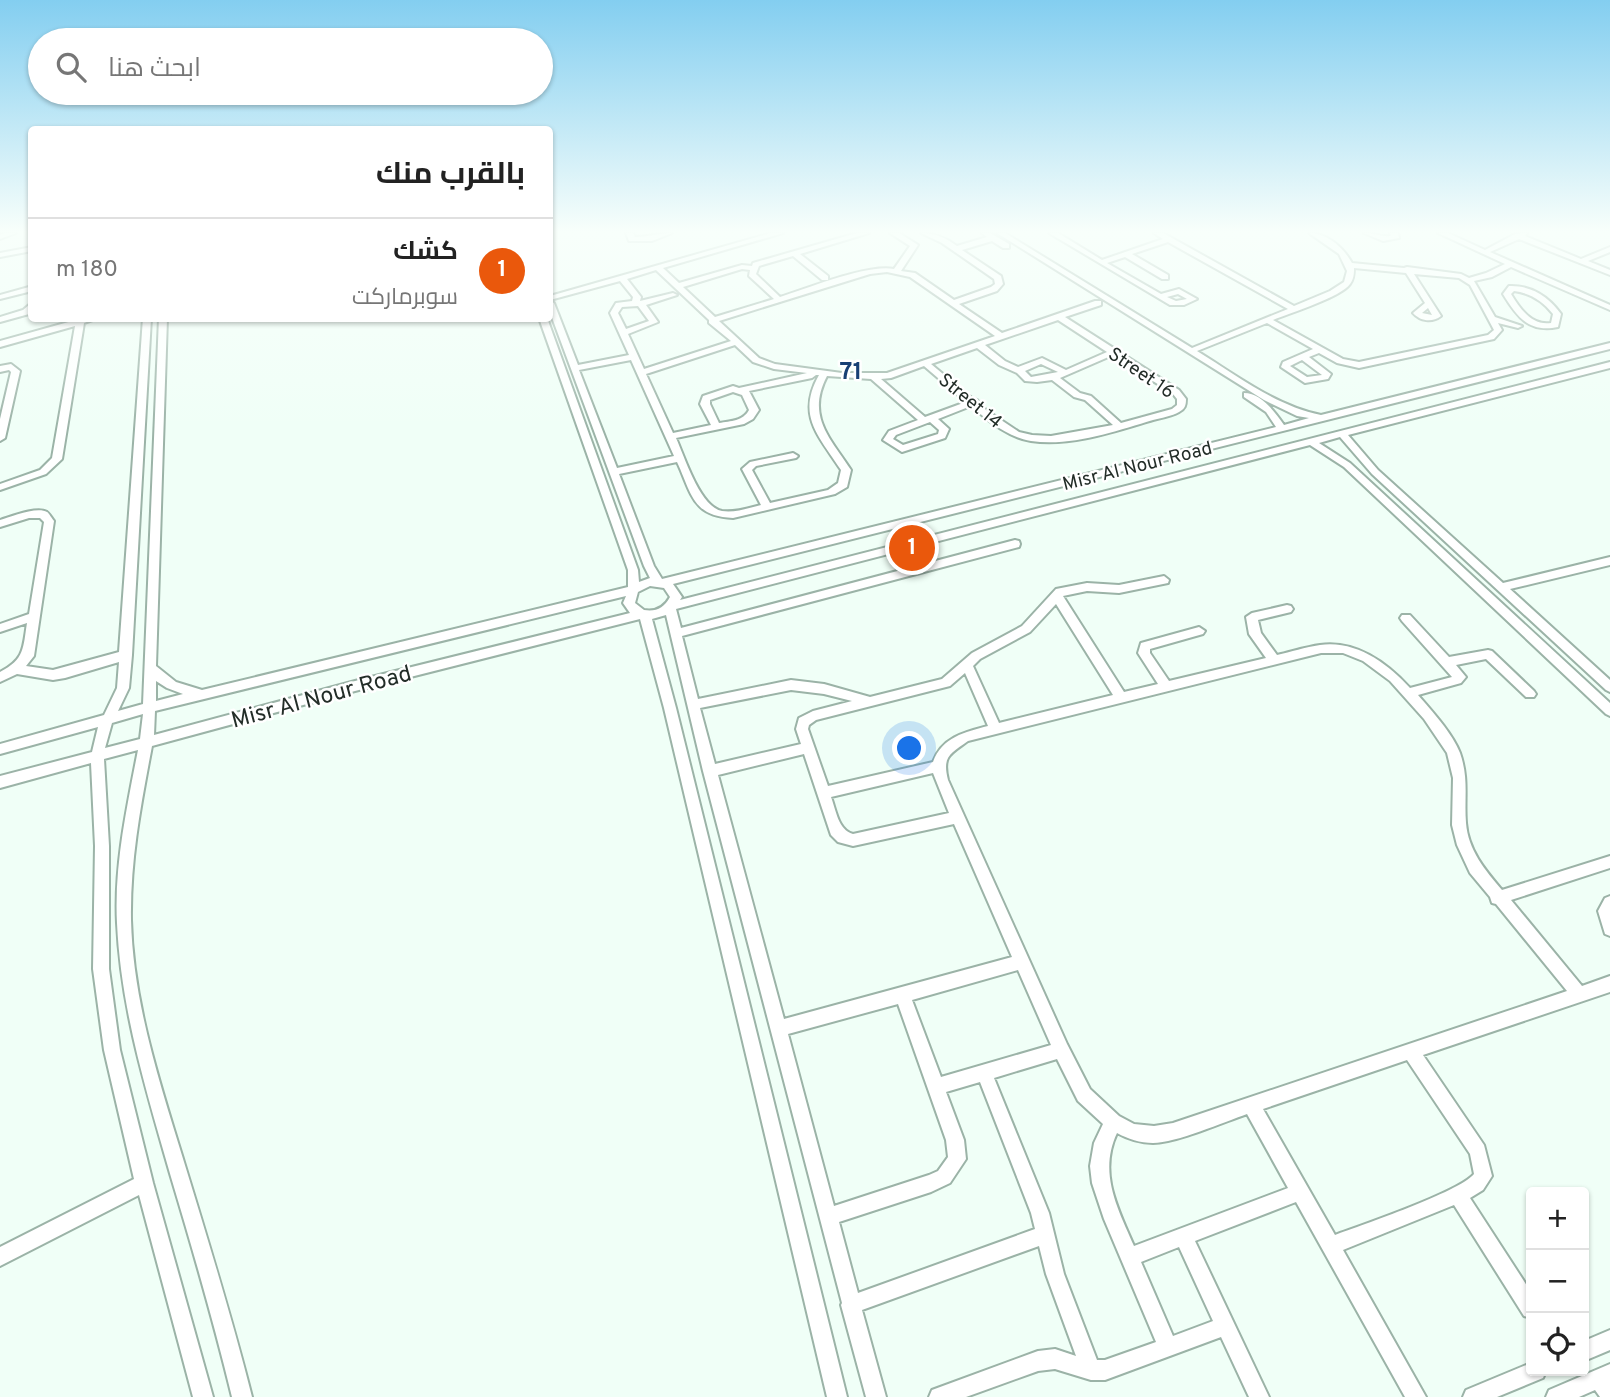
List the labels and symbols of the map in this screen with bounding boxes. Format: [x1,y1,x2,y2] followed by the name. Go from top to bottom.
[1103,343,1179,405] street label: Street 16
[840,358,862,388] district label: 71
[933,369,1007,435] street label: Street 14
[1060,437,1215,497] street label: Misr Al Nour Road
[889,522,935,574] pin: 1
[228,660,415,736] street label: Misr Al Nour Road
[892,731,926,765] your location

